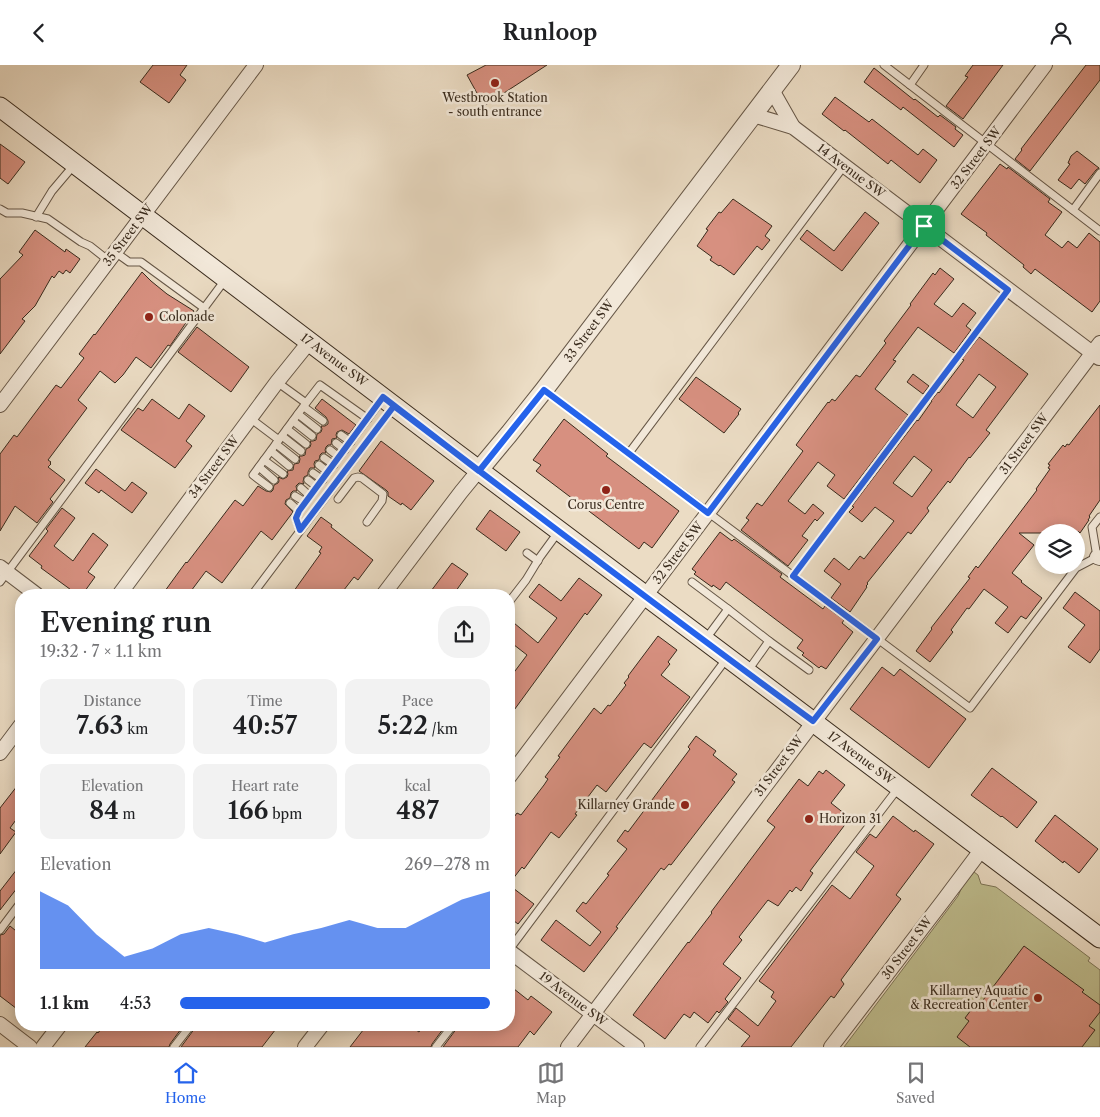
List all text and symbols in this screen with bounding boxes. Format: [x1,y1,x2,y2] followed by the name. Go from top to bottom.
[25,19,53,47] icon: back
[503,19,597,46] text: Runloop
[1047,19,1075,47] icon: person
[489,77,501,89] marker: Westbrook Station - south entrance
[441,90,548,119] place label: Westbrook Station - south entrance
[947,123,1004,192] street label: 32 Street SW
[814,140,889,201] street label: 14 Avenue SW
[99,200,156,269] street label: 35 Street SW
[903,205,945,247] pin
[910,212,938,240] icon: arrive
[560,296,617,365] street label: 33 Street SW
[159,309,215,324] place label: Colonade
[143,311,155,323] marker: Colonade
[298,330,371,390] street label: 17 Avenue SW
[996,410,1052,477] street label: 31 Street SW
[185,432,242,501] street label: 34 Street SW
[600,484,612,496] marker: Corus Centre
[568,497,645,512] place label: Corus Centre
[649,518,706,587] street label: 32 Street SW
[1035,524,1085,574] map controls
[1035,524,1085,574] button: layers
[40,605,212,639] text: Evening run
[438,606,490,658] button: share
[40,641,162,661] text: 19:32 · 7 × 1.1 km
[83,692,141,710] text: Distance
[247,692,283,710] text: Time
[402,692,433,710] text: Pace
[76,710,123,741] text: 7.63
[233,710,297,741] text: 40:57
[378,710,428,741] text: 5:22
[123,720,148,738] text: km
[428,720,458,738] text: /km
[825,728,898,788] street label: 17 Avenue SW
[751,732,807,799] street label: 31 Street SW
[81,777,144,795] text: Elevation
[231,777,299,795] text: Heart rate
[404,777,431,795] text: kcal
[89,795,119,826] text: 84
[228,795,268,826] text: 166
[396,795,439,826] text: 487
[577,797,675,812] place label: Killarney Grande
[679,799,691,811] marker: Killarney Grande
[119,805,136,823] text: m
[268,805,302,823] text: bpm
[819,811,881,826] place label: Horizon 31
[803,813,815,825] marker: Horizon 31
[40,854,111,874] text: Elevation
[404,854,490,874] text: 269–278 m
[878,913,936,982] street label: 30 Street SW
[536,968,611,1029] street label: 19 Avenue SW
[910,983,1028,1012] place label: Killarney Aquatic & Recreation Center
[1032,992,1044,1004] marker: Killarney Aquatic & Recreation Center
[40,993,89,1013] text: 1.1 km
[120,993,151,1013] text: 4:53
[165,1059,206,1107] tab: Home
[536,1059,566,1107] tab: Map
[896,1059,935,1107] tab: Saved

